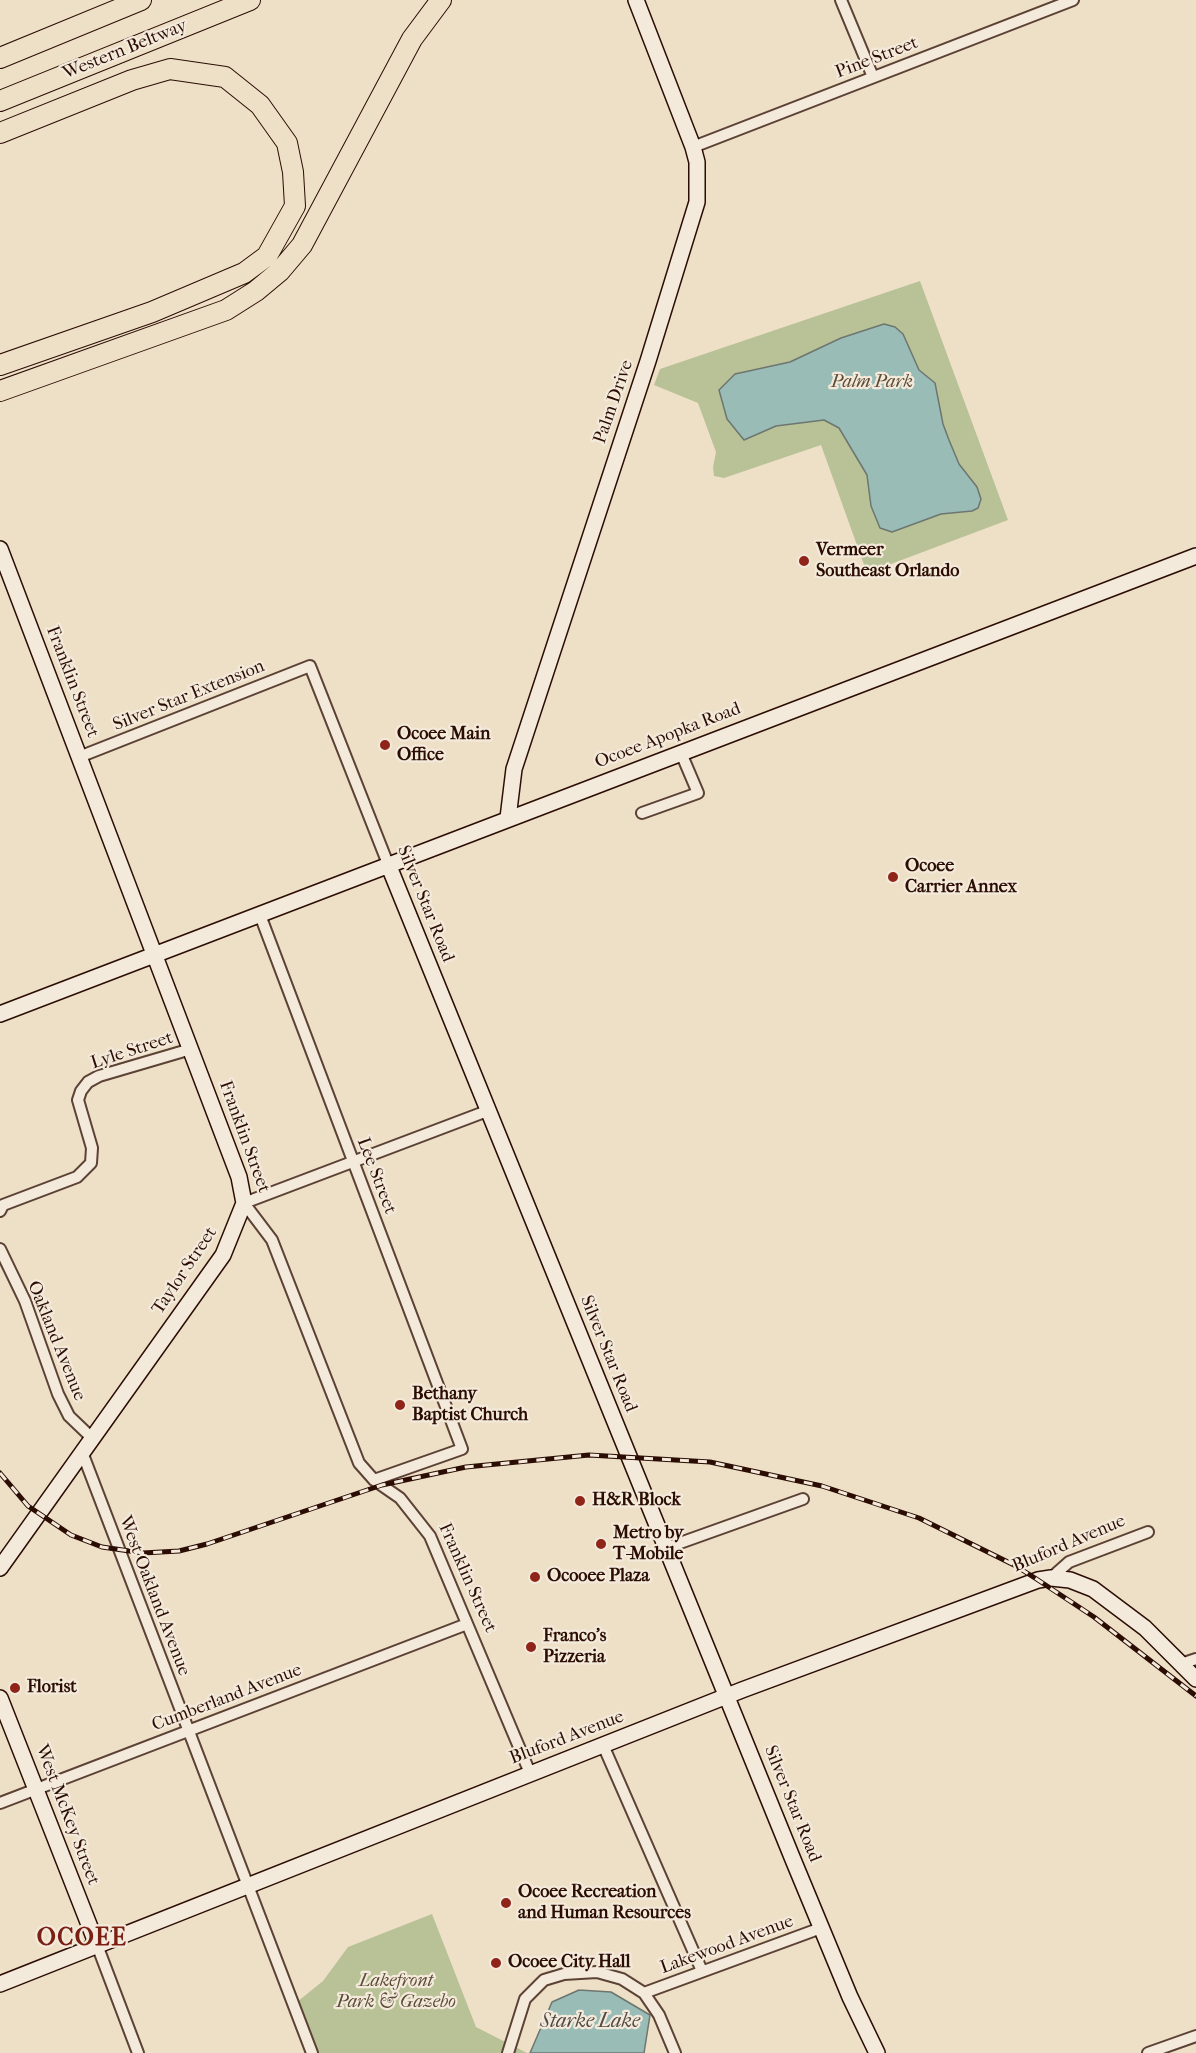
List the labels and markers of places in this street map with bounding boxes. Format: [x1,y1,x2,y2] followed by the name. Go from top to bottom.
[816,540,959,582] place label: Vermeer Southeast Orlando
[797,554,811,568] marker: Vermeer Southeast Orlando
[397,724,491,766] place label: Ocoee Main Office
[378,738,392,752] marker: Ocoee Main Office
[905,856,1017,898] place label: Ocoee Carrier Annex
[886,870,900,884] marker: Ocoee Carrier Annex
[412,1384,528,1426] place label: Bethany Baptist Church
[393,1398,407,1412] marker: Bethany Baptist Church
[592,1490,681,1512] place label: H&R Block
[573,1494,587,1508] marker: H&R Block
[613,1523,684,1565] place label: Metro by T-Mobile
[594,1537,608,1551] marker: Metro by T-Mobile
[547,1566,650,1588] place label: Ocooee Plaza
[528,1570,542,1584] marker: Ocooee Plaza
[543,1626,606,1668] place label: Franco's Pizzeria
[524,1640,538,1654] marker: Franco's Pizzeria
[27,1677,77,1699] place label: Florist
[8,1681,22,1695] marker: Florist
[518,1882,691,1924] place label: Ocoee Recreation and Human Resources
[499,1896,513,1910] marker: Ocoee Recreation and Human Resources
[508,1952,631,1974] place label: Ocoee City Hall
[489,1956,503,1970] marker: Ocoee City Hall

